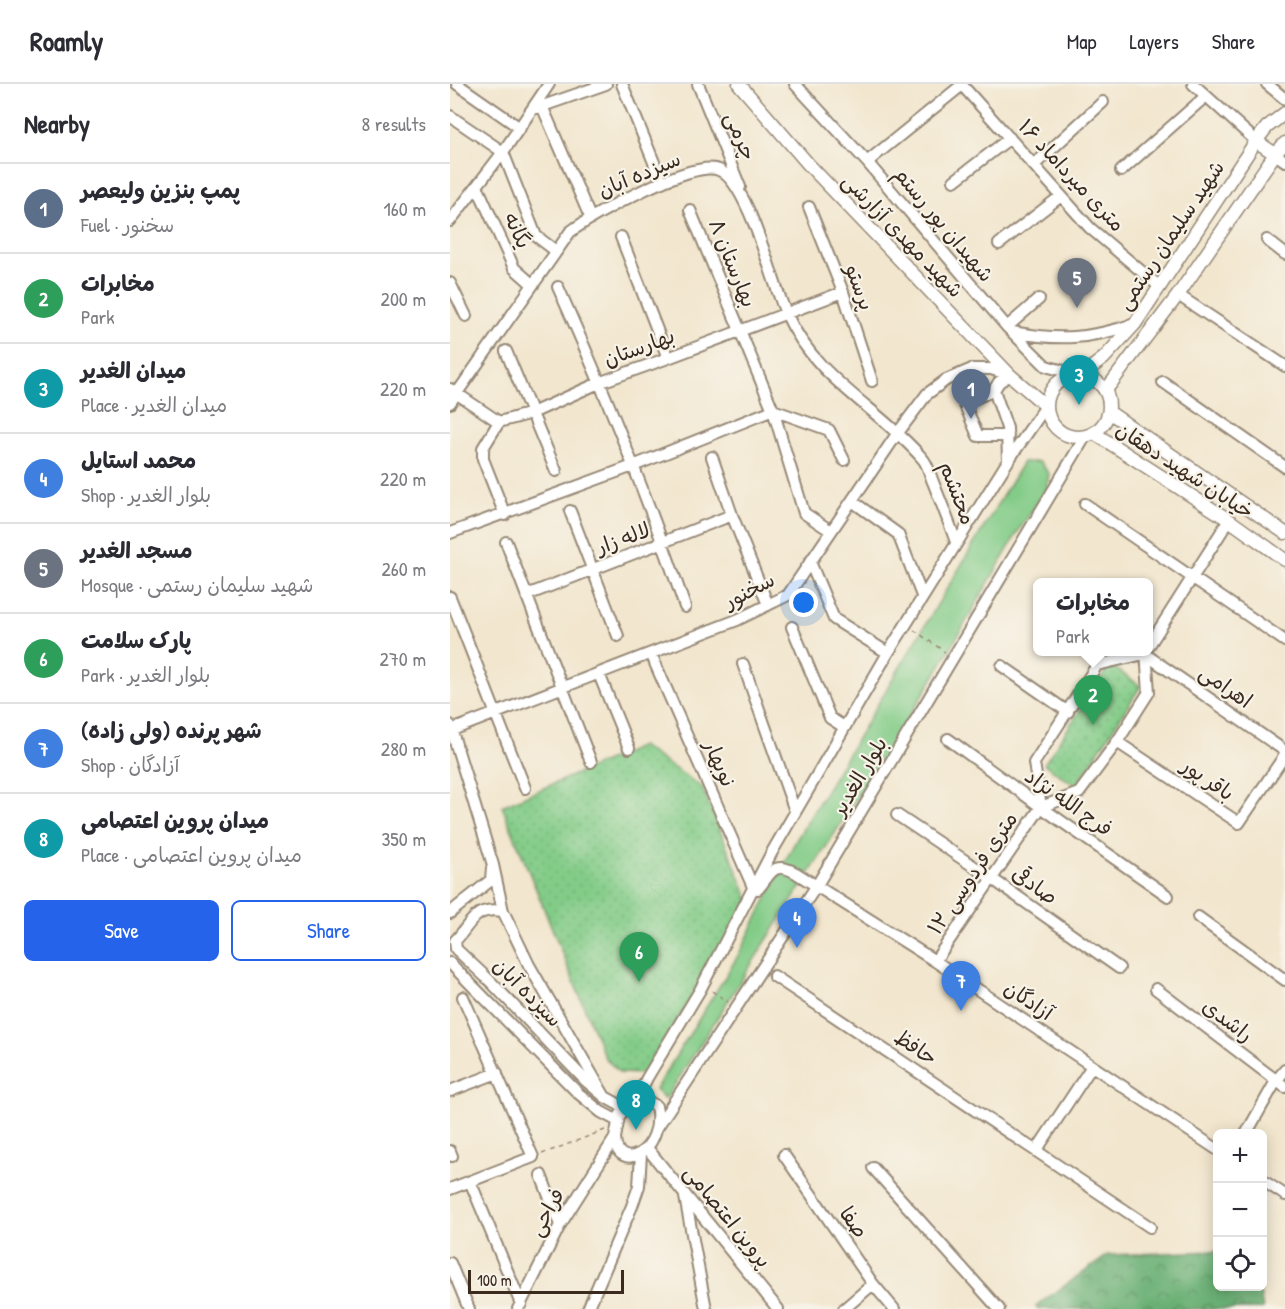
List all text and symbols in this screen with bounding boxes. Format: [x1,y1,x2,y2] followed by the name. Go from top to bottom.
[30,22,103,60] text: Roamly
[1067,27,1096,56] text: Map
[1129,27,1179,56] text: Layers
[1212,27,1255,56] text: Share
[24,106,90,141] text: Nearby
[718,107,764,165] street label: چرمی
[361,110,426,137] text: 8 results
[1012,112,1132,238] street label: ۱۶ متری میرداماد
[593,144,685,204] street label: سیزده آبان
[1109,154,1231,316] street label: شهید سلیمان رستمی
[886,160,1001,289] street label: شهیدان پور رستم
[836,166,970,304] street label: شهید مهدی آزارشی
[81,175,240,205] text: پمپ بنزین ولیعصر
[40,195,47,222] text: 1
[384,195,426,222] text: 160 m
[497,207,539,253] street label: یگانه
[81,211,174,238] text: Fuel · سخنور
[702,214,764,312] street label: بهارستان ۸
[1058,258,1096,308] pin: 5
[838,259,882,314] street label: پرستو
[81,268,155,298] text: مخابرات
[39,285,48,312] text: 2
[381,285,426,312] text: 200 m
[81,303,114,330] text: Park
[599,321,679,373] street label: بهارستان
[81,355,186,385] text: میدان الغدیر
[1060,356,1098,405] pin: 3
[952,370,990,419] pin: 1
[39,375,48,402] text: 3
[380,375,426,402] text: 220 m
[81,391,227,418] text: Place · میدان الغدیر
[1110,415,1260,525] street label: خیابان شهید دهقان
[81,445,196,475] text: محمد استایل
[931,457,983,530] street label: محتشم
[40,465,47,492] text: 4
[380,465,426,492] text: 220 m
[81,481,211,508] text: Shop · بلوار الغدیر
[590,515,654,562] street label: لاله زار
[81,535,192,565] text: مسجد الغدیر
[39,555,48,582] text: 5
[382,555,426,582] text: 260 m
[717,565,780,616] street label: سخنور
[81,571,313,598] text: Mosque · شهید سلیمان رستمی
[1033,578,1153,656] popup
[1056,587,1130,617] text: مخابرات
[789,588,818,617] your location
[1056,622,1090,649] text: Park
[81,625,191,655] text: پارک سلامت
[40,645,47,672] text: 6
[380,645,426,672] text: 270 m
[1194,657,1258,715] street label: اهرامی
[81,661,210,688] text: Park · بلوار الغدیر
[1074,676,1112,725] pin: 2
[81,715,262,745] text: شهر پرنده (ولی زاده)
[823,731,894,822] street label: بلوار الغدیر
[696,734,743,791] street label: نوبهار
[39,735,48,762] text: 7
[381,735,426,762] text: 280 m
[1174,750,1240,807] street label: باقر پور
[81,751,179,778] text: Shop · آزادگان
[1019,761,1119,843] street label: فرج الله نژاد
[81,805,269,835] text: میدان پروین اعتصامی
[920,806,1024,940] street label: ۱۲ متری فردوسی
[39,825,48,852] text: 8
[381,825,426,852] text: 350 m
[81,841,302,868] text: Place · میدان پروین اعتصامی
[1006,859,1064,911] street label: صادقی
[778,898,816,948] pin: 4
[24,900,219,961] button: Save
[231,900,426,961] button: Share
[620,932,658,982] pin: 6
[487,951,569,1033] street label: سیزده آبان
[942,962,980,1011] pin: 7
[999,973,1060,1027] street label: آزادگان
[1197,991,1259,1049] street label: راشدی
[889,1022,943,1072] street label: حافظ
[616,1080,656,1130] pin: 8
[1213,1129,1267,1291] map controls
[1213,1129,1267,1183] button: +
[677,1158,779,1274] street label: پروین اعتصامی
[521,1183,571,1241] street label: فراحی
[1213,1183,1267,1237] button: −
[833,1200,875,1244] street label: صفا
[1213,1237,1267,1291] button: locate
[468,1267,624,1294] scale bar
[477,1269,512,1291] text: 100 m

